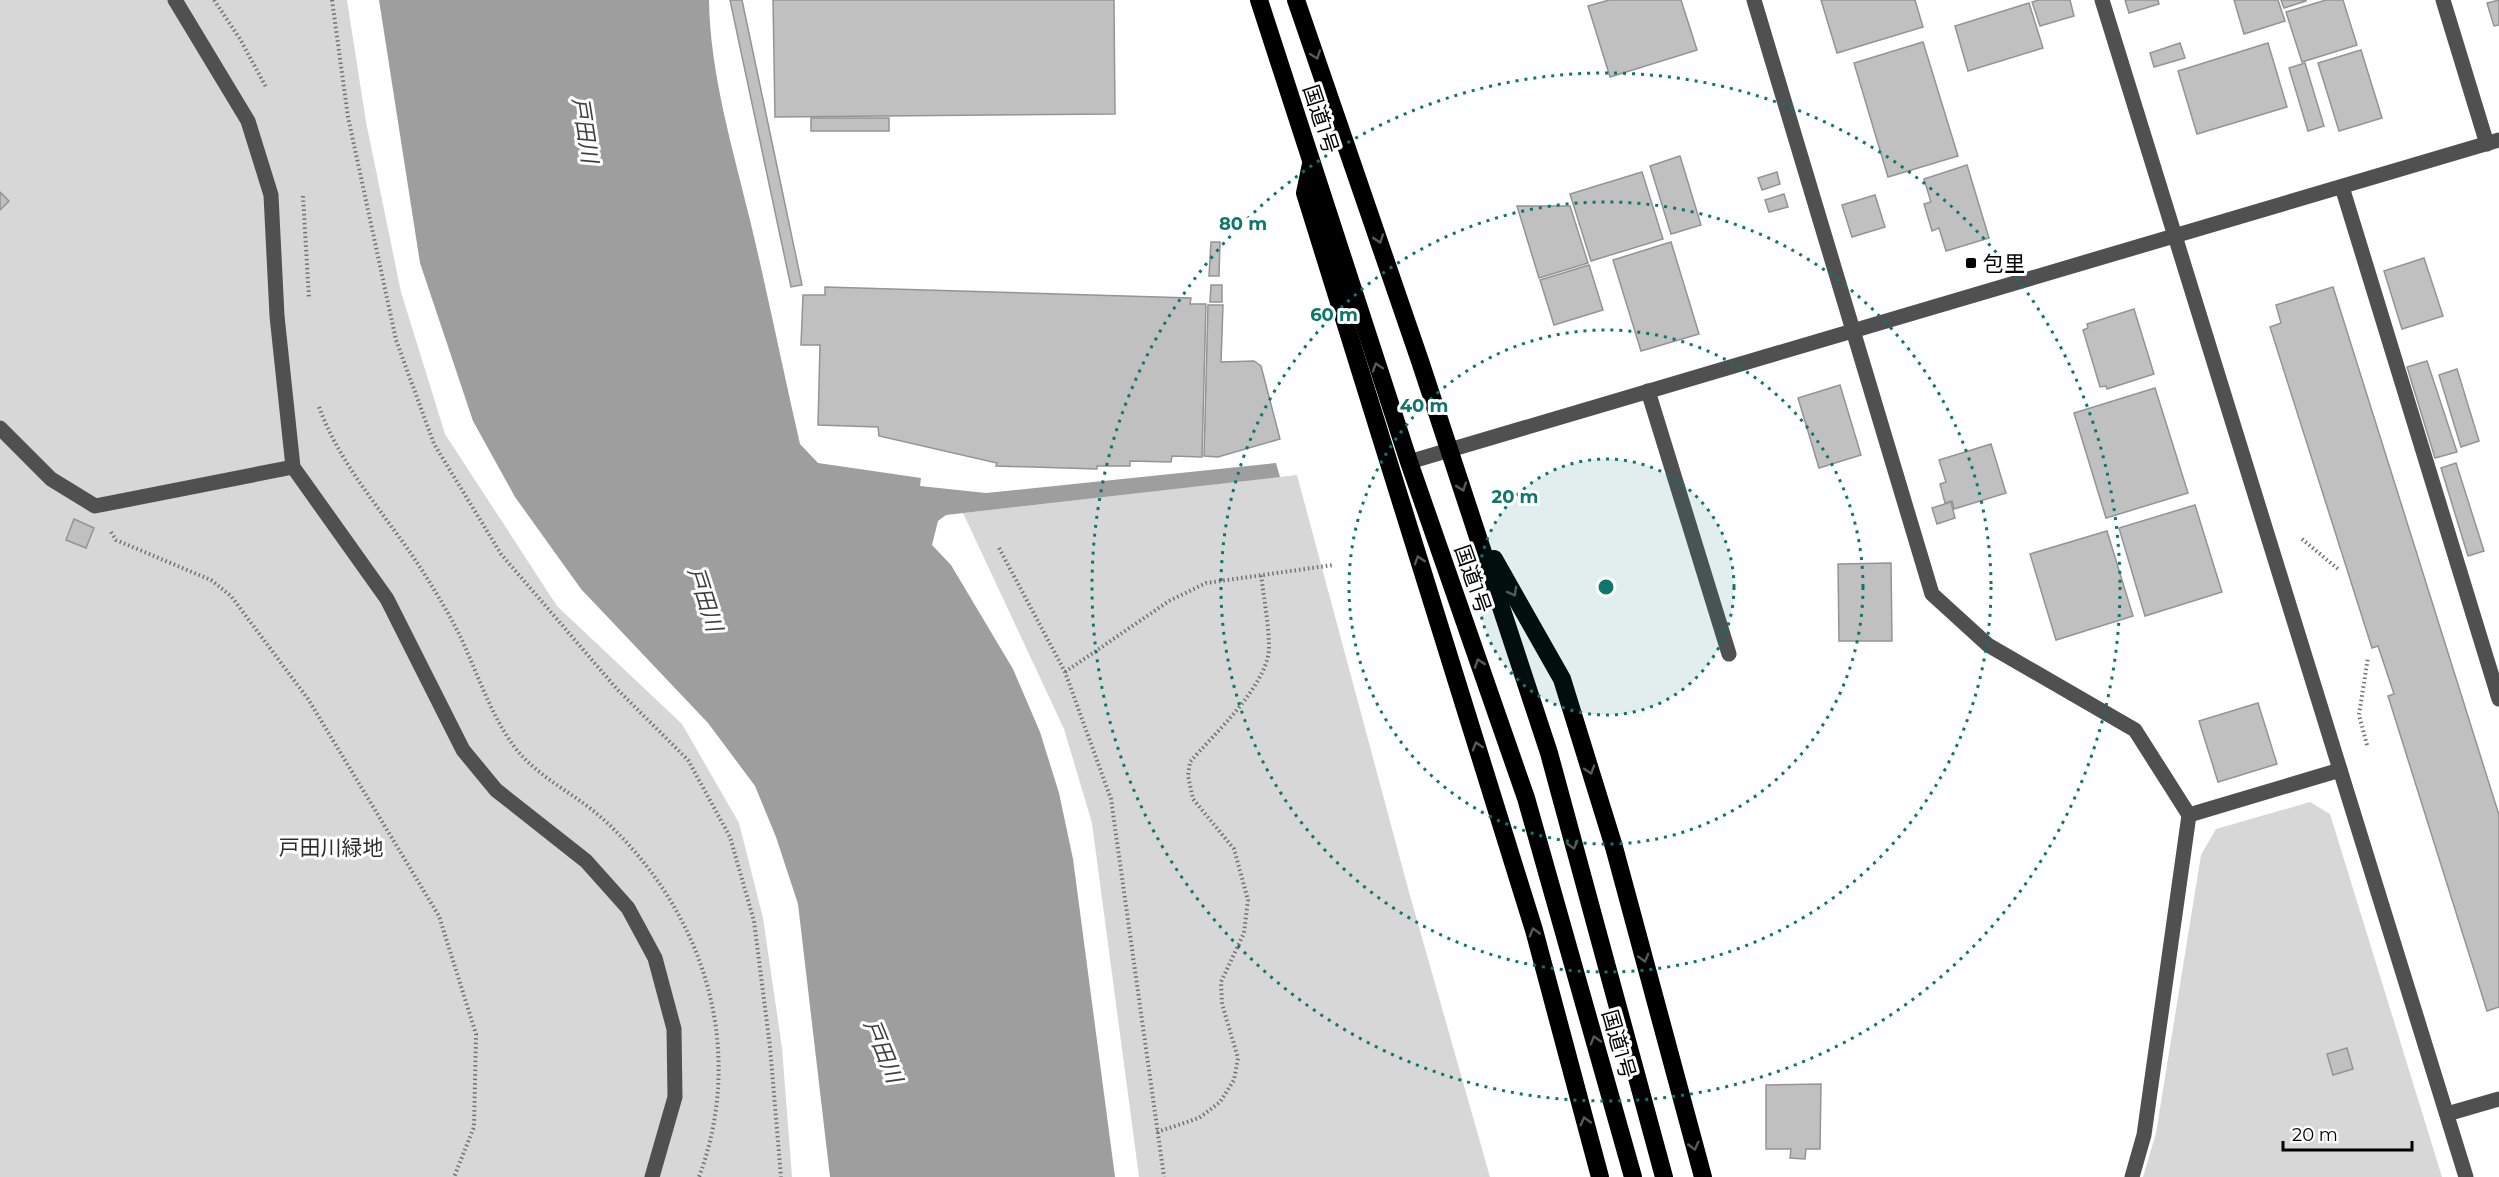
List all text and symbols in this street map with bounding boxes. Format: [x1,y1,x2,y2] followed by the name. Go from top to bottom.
[1308,49,1321,60] one-way arrow
[1298,82,1344,156] street label: 国道1号
[567,95,604,167] water label: 戸田川
[1219,213,1267,235] text: 80 m
[1372,233,1384,244] one-way arrow
[1983,251,2025,276] place label: 包里
[1964,256,1978,270] marker: 包里
[1310,304,1358,326] text: 60 m
[1372,362,1385,373] one-way arrow
[1400,395,1448,417] text: 40 m
[1454,481,1467,492] one-way arrow
[1492,486,1538,508] text: 20 m
[1450,542,1496,616] street label: 国道1号
[1414,555,1426,566] one-way arrow
[682,563,729,636] water label: 戸田川
[1596,577,1616,597] centre of rings
[1506,586,1517,596] one-way arrow
[1473,658,1486,669] one-way arrow
[1472,741,1484,752] one-way arrow
[1583,764,1595,775] one-way arrow
[279,835,384,860] park label: 戸田川緑地
[1566,839,1578,850] one-way arrow
[1529,927,1541,938] one-way arrow
[1636,952,1649,962] one-way arrow
[1597,1007,1641,1081] street label: 国道1号
[858,1015,909,1089] water label: 戸田川
[1589,1035,1602,1045] one-way arrow
[2283,1114,2412,1152] scale bar
[1580,1116,1592,1126] one-way arrow
[2292,1124,2338,1146] text: 20 m
[1687,1140,1699,1151] one-way arrow

